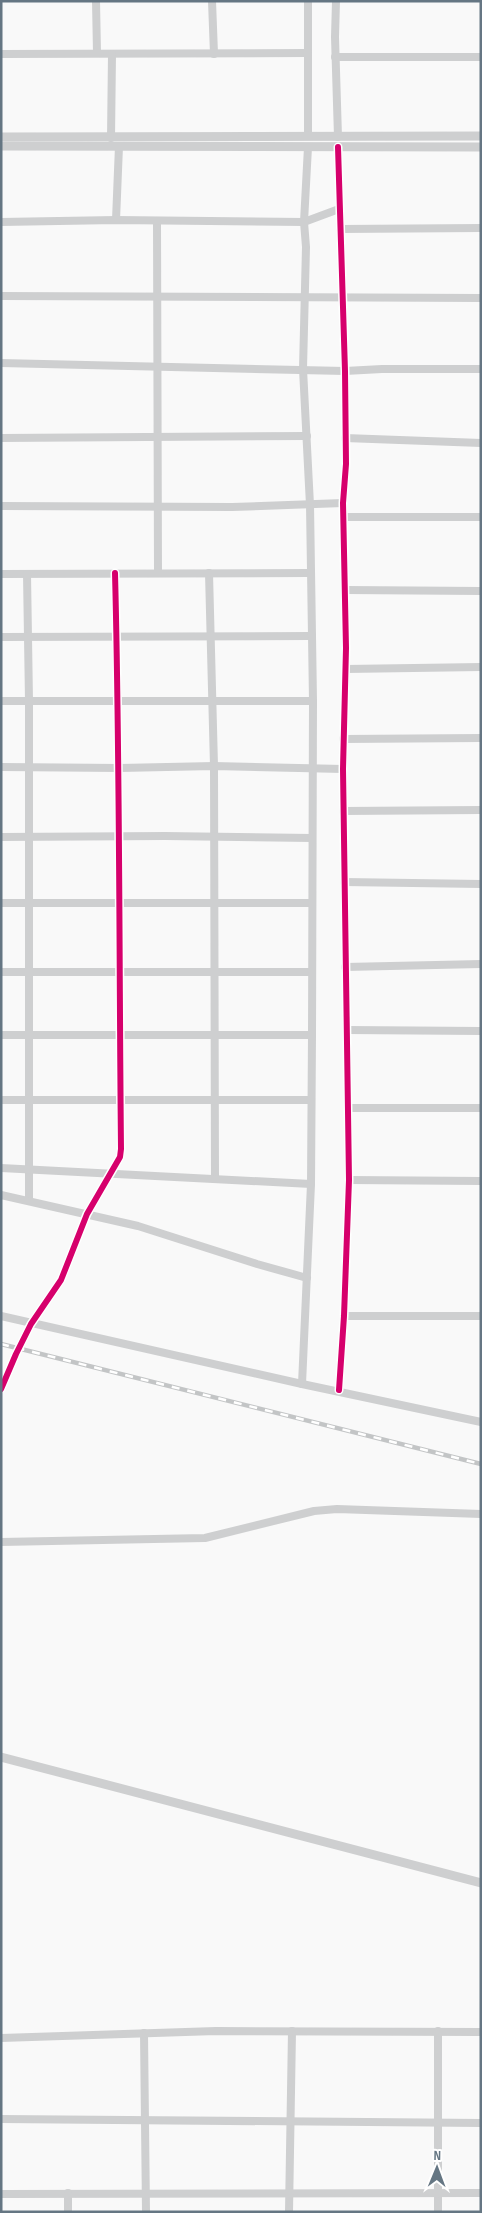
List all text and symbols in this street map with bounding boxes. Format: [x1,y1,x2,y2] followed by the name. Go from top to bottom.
[412,2143,462,2193] north arrow
[433,2147,441,2164] text: N

